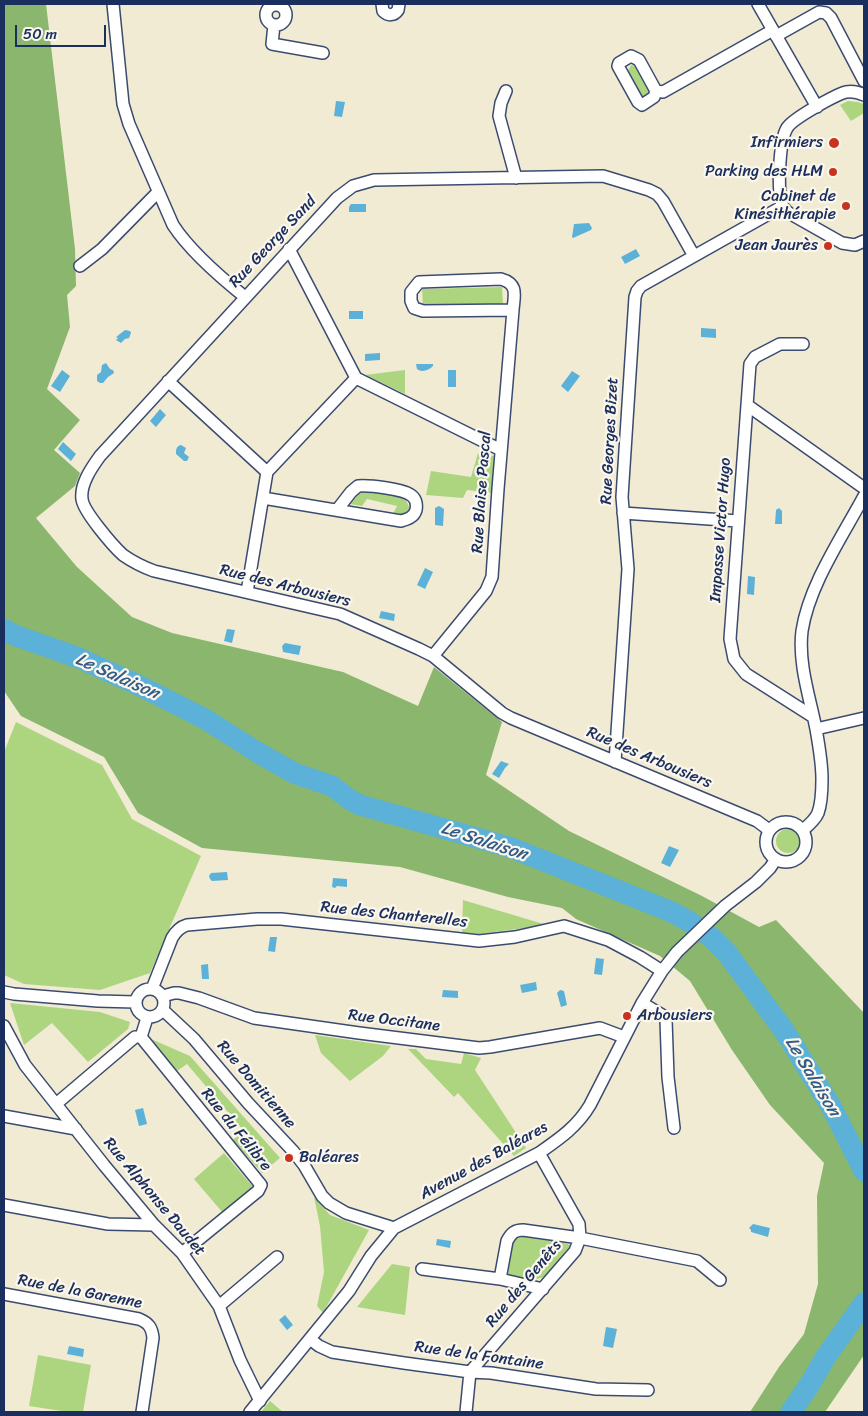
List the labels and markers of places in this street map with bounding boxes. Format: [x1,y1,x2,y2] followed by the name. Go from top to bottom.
[751,133,823,153] place label: Infirmiers
[827,136,841,150] marker: Infirmiers
[705,162,823,182] place label: Parking des HLM
[827,166,839,178] marker: Parking des HLM
[734,187,836,225] place label: Cabinet de Kinésithérapie
[840,200,852,212] marker: Cabinet de Kinésithérapie
[735,236,818,256] place label: Jean Jaurès
[822,240,834,252] marker: Jean Jaurès
[637,1006,712,1026] place label: Arbousiers
[621,1010,633,1022] marker: Arbousiers
[299,1148,359,1168] place label: Baléares
[283,1152,295,1164] marker: Baléares

